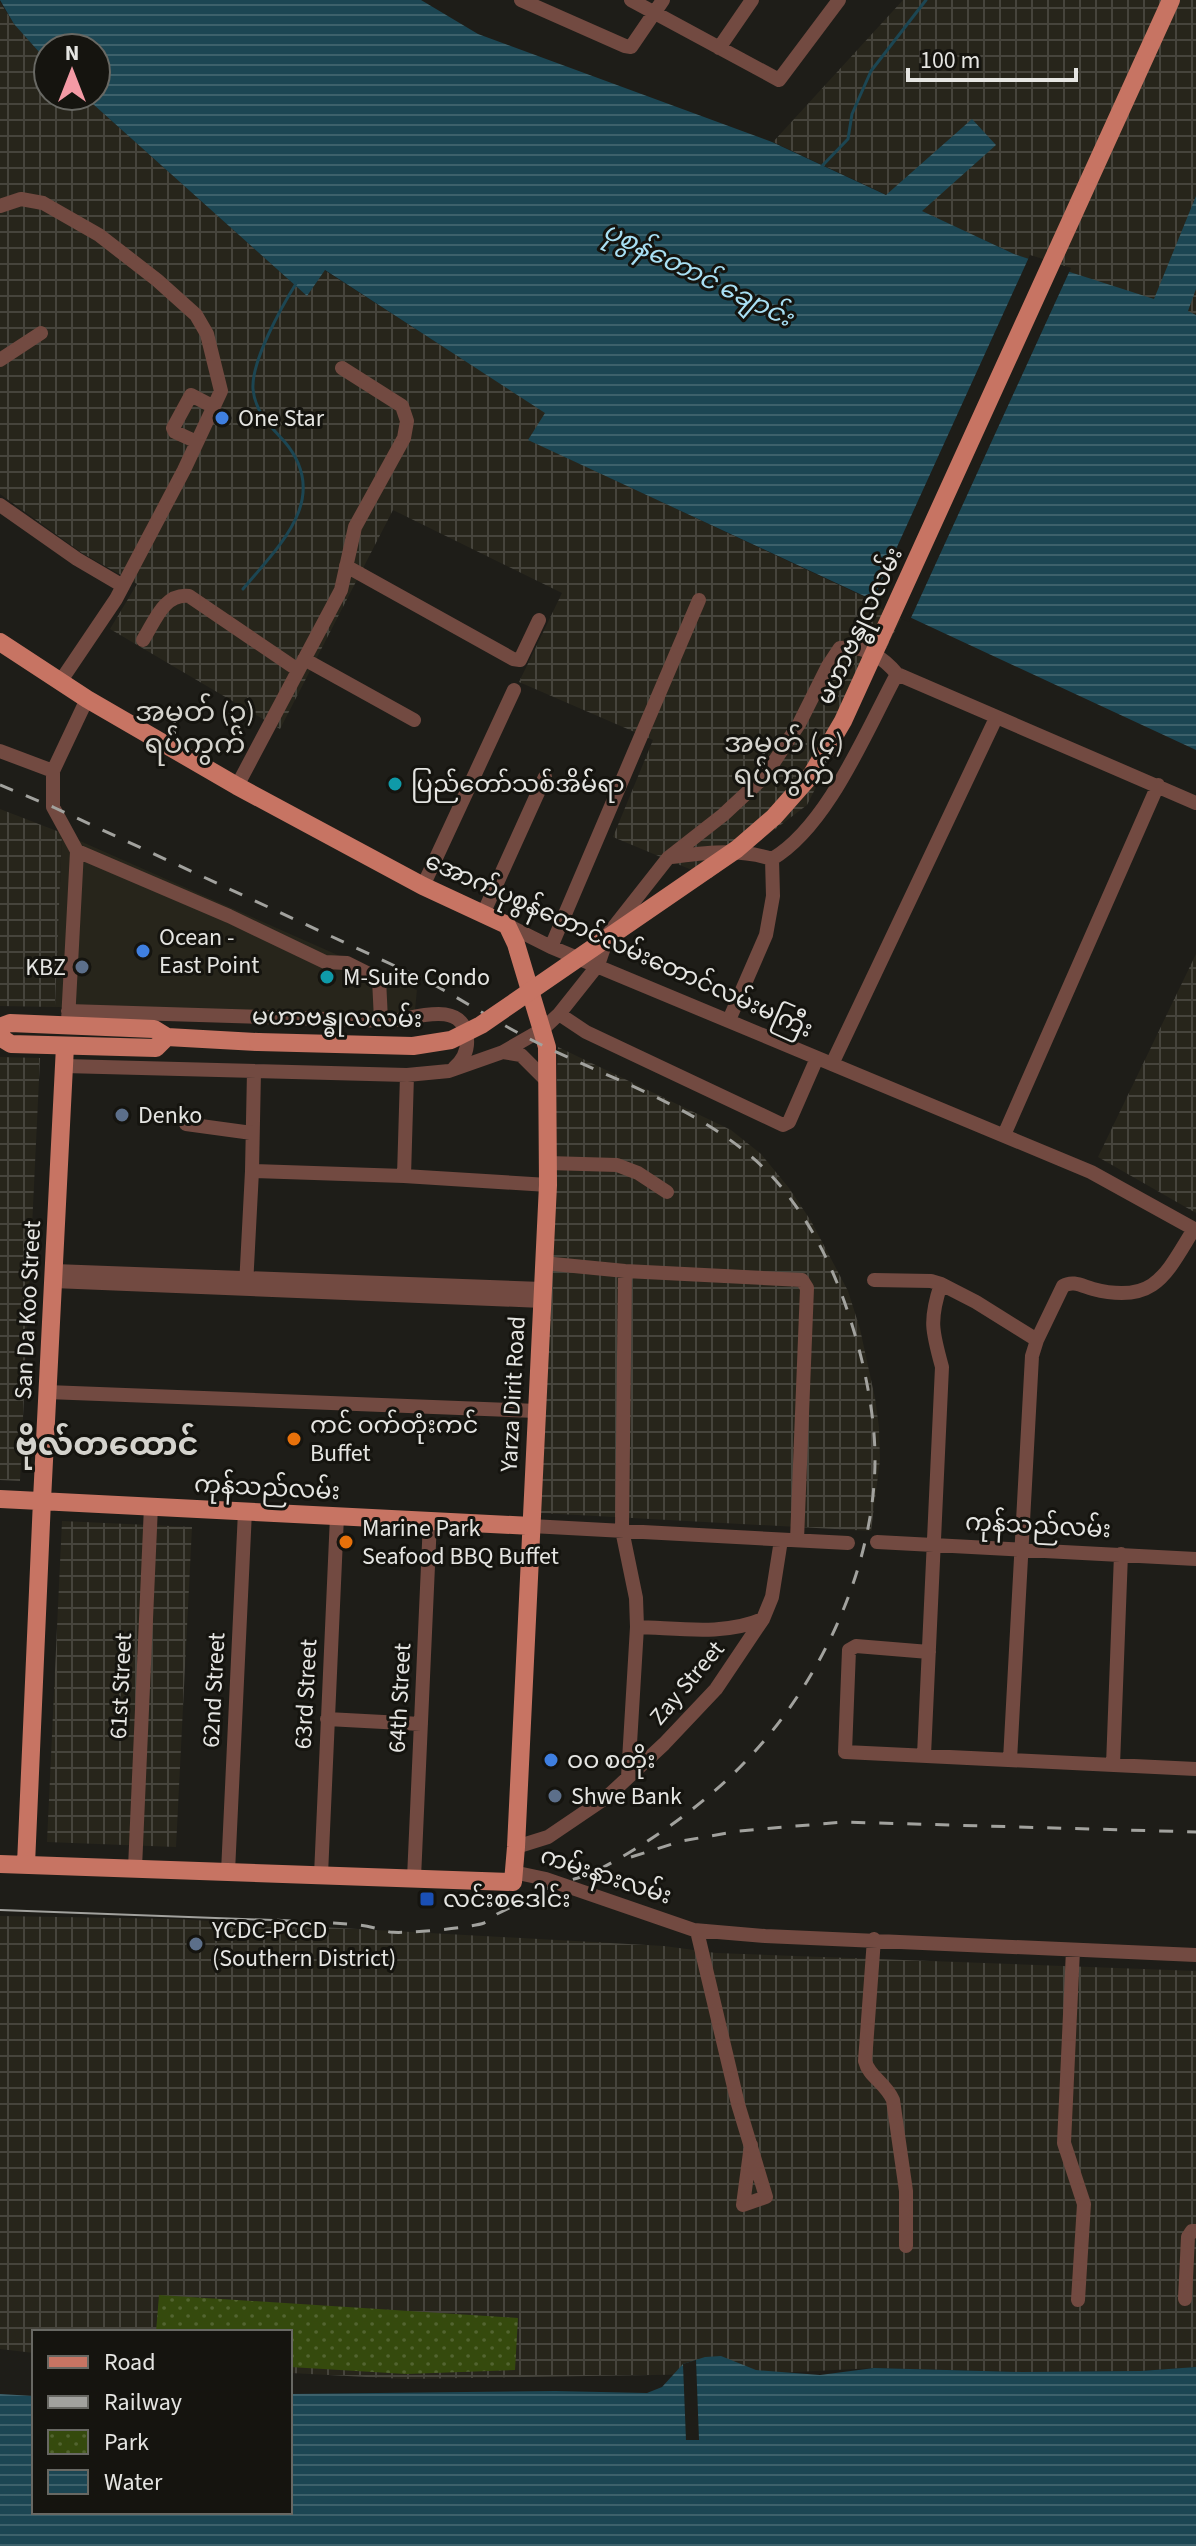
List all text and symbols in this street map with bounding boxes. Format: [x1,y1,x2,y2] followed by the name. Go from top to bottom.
[32,32,112,112] north arrow
[908,32,1076,82] scale bar
[65,37,79,69] text: N
[920,43,980,78] text: 100 m
[595,212,801,340] water label: ပုစွန်တောင် ချောင်း
[238,401,325,436] place label: One Star
[213,409,231,427] marker: One Star
[808,541,913,711] street label: မဟာဗန္ဓုလလမ်း
[135,692,255,766] district label: အမှတ် (၃) ရပ်ကွက်
[724,723,844,797] district label: အမှတ် (၄) ရပ်ကွက်
[411,767,625,803] place label: ပြည်တော်သစ်အိမ််ရာ
[386,775,404,793] marker: ပြည်တော်သစ်အိမ််ရာ
[419,843,819,1048] street label: အောက်ပုစွန်တောင်လမ်းတောင်လမ်းမကြီး
[159,920,259,983] place label: Ocean - East Point
[134,942,152,960] marker: Ocean - East Point
[25,950,66,985] place label: KBZ
[73,958,91,976] marker: KBZ
[343,960,490,995] place label: M-Suite Condo
[318,968,336,986] marker: M-Suite Condo
[252,999,422,1039] street label: မဟာဗန္ဓုလလမ်း
[138,1098,202,1133] place label: Denko
[113,1106,131,1124] marker: Denko
[6,1220,50,1400] street label: San Da Koo Street
[491,1315,535,1474] street label: Yarza Dirit Road
[310,1408,478,1471] place label: ကင် ဝက်တုံးကင် Buffet
[15,1422,199,1470] district label: ဗိုလ်တထောင်
[285,1430,303,1448] marker: ကင် ဝက်တုံးကင် Buffet
[193,1467,341,1510] street label: ကုန်သည်လမ်း
[964,1505,1112,1548] street label: ကုန်သည်လမ်း
[362,1511,559,1574] place label: Marine Park Seafood BBQ Buffet
[337,1533,355,1551] marker: Marine Park Seafood BBQ Buffet
[101,1632,141,1740] street label: 61st Street
[194,1632,234,1748] street label: 62nd Street
[641,1633,733,1733] street label: Zay Street
[286,1638,326,1750] street label: 63rd Street
[380,1642,420,1754] street label: 64th Street
[567,1743,656,1779] place label: ဝဝ စတိုး
[542,1751,560,1769] marker: ဝဝ စတိုး
[571,1779,682,1814] place label: Shwe Bank
[546,1787,564,1805] marker: Shwe Bank
[536,1838,676,1915] street label: ကမ်းနားလမ်း
[443,1882,571,1917] place label: လင်းစဒေါင်း
[418,1890,436,1908] marker: လင်းစဒေါင်း
[211,1913,396,1976] place label: YCDC-PCCD (Southern District)
[187,1935,205,1953] marker: YCDC-PCCD (Southern District)
[32,2330,292,2514] legend
[104,2345,156,2380] text: Road
[104,2385,182,2420] text: Railway
[104,2425,149,2460] text: Park
[104,2465,163,2500] text: Water

